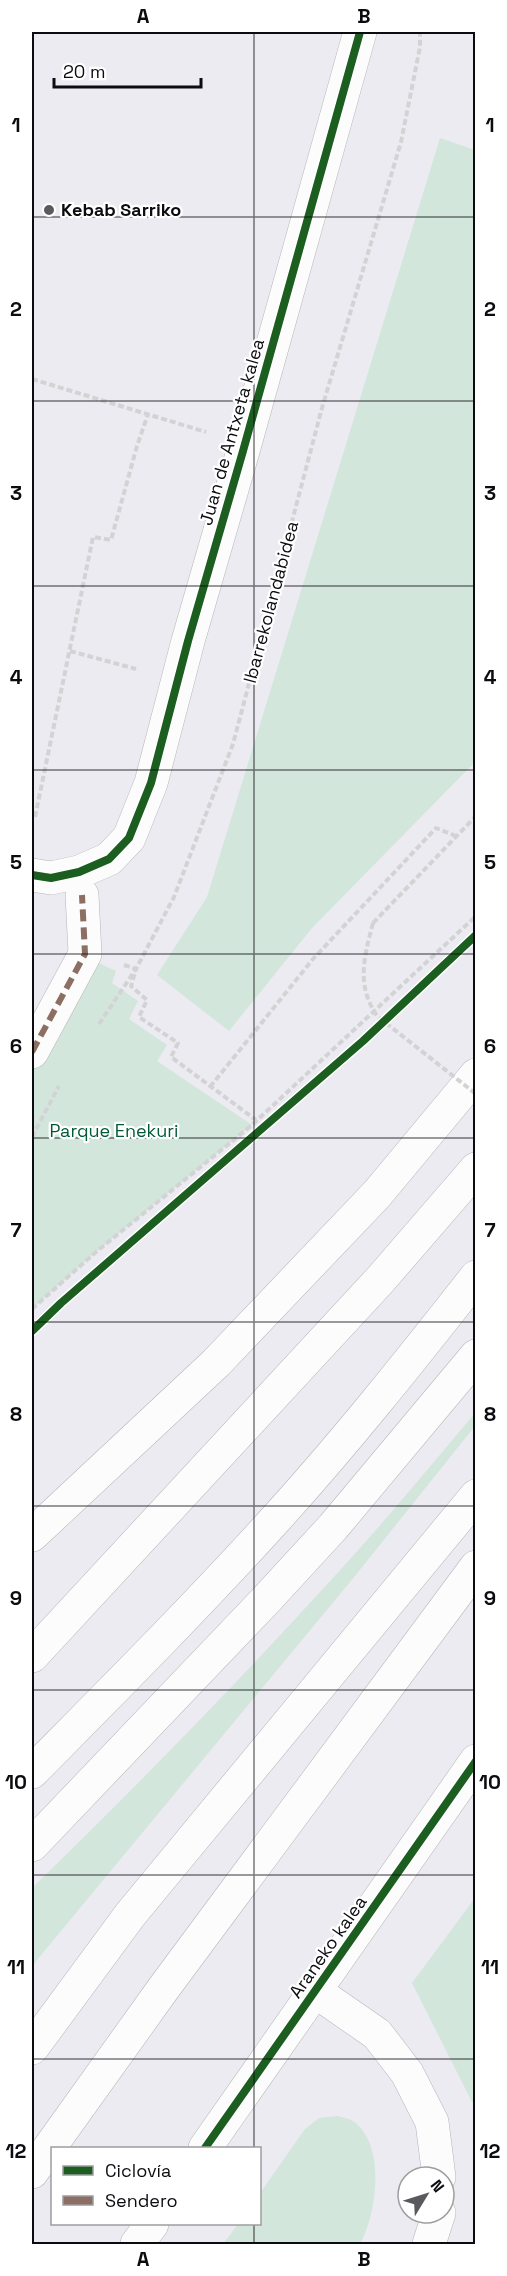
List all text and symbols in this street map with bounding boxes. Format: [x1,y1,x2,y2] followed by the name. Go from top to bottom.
[137,3,150,29] text: A
[357,3,371,29] text: B
[54,51,201,89] scale bar
[63,60,106,83] text: 20 m
[11,112,21,138] text: 1
[485,112,495,138] text: 1
[61,198,181,221] place label: Kebab Sarriko
[42,203,56,217] marker: Kebab Sarriko
[10,296,22,322] text: 2
[484,296,496,322] text: 2
[194,336,269,528] street label: Juan de Antxeta kalea
[10,480,22,506] text: 3
[484,480,496,506] text: 3
[238,518,303,685] street label: Ibarrekolandabidea
[10,664,23,690] text: 4
[484,664,497,690] text: 4
[10,849,22,875] text: 5
[484,849,496,875] text: 5
[10,1033,22,1059] text: 6
[484,1033,496,1059] text: 6
[49,1119,179,1142] park label: Parque Enekuri
[10,1217,22,1243] text: 7
[484,1217,496,1243] text: 7
[10,1401,22,1427] text: 8
[484,1401,496,1427] text: 8
[10,1585,22,1611] text: 9
[484,1585,496,1611] text: 9
[5,1769,27,1795] text: 10
[479,1769,501,1795] text: 10
[284,1891,371,2002] street label: Araneko kalea
[7,1954,25,1980] text: 11
[481,1954,499,1980] text: 11
[6,2138,27,2164] text: 12
[480,2138,501,2164] text: 12
[51,2147,261,2225] legend
[105,2159,171,2182] text: Ciclovía
[396,2165,456,2225] north arrow
[426,2175,449,2197] text: N
[105,2189,178,2212] text: Sendero
[137,2246,150,2272] text: A
[357,2246,371,2272] text: B

